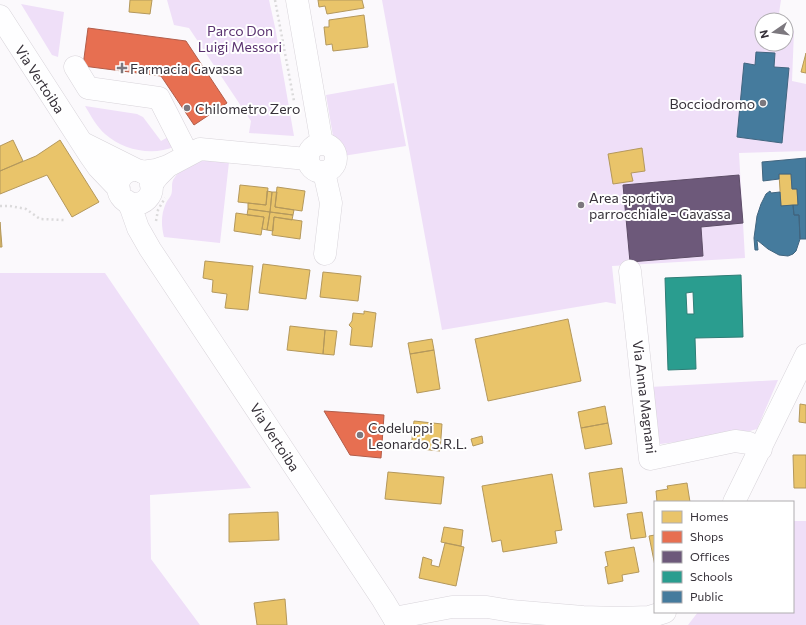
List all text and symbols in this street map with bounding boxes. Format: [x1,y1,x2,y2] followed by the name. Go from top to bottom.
[754,12,794,52] north arrow
[198,22,282,55] park label: Parco Don Luigi Messori
[757,29,771,40] text: N
[12,42,68,116] street label: Via Vertoiba
[130,60,243,77] place label: Farmacia Gavassa
[117,63,127,73] marker: Farmacia Gavassa
[669,95,755,112] place label: Bocciodromo
[758,98,768,108] marker: Bocciodromo
[195,100,300,117] place label: Chilometro Zero
[182,103,192,113] marker: Chilometro Zero
[589,189,731,222] place label: Area sportiva parrocchiale - Gavassa
[576,200,586,210] marker: Area sportiva parrocchiale - Gavassa
[630,339,660,455] street label: Via Anna Magnani
[247,400,303,474] street label: Via Vertoiba
[368,419,467,452] place label: Codeluppi Leonardo S.R.L.
[355,430,365,440] marker: Codeluppi Leonardo S.R.L.
[654,501,794,613] legend
[690,509,728,523] text: Homes
[690,529,724,543] text: Shops
[690,549,730,563] text: Offices
[690,569,733,583] text: Schools
[690,589,723,603] text: Public

